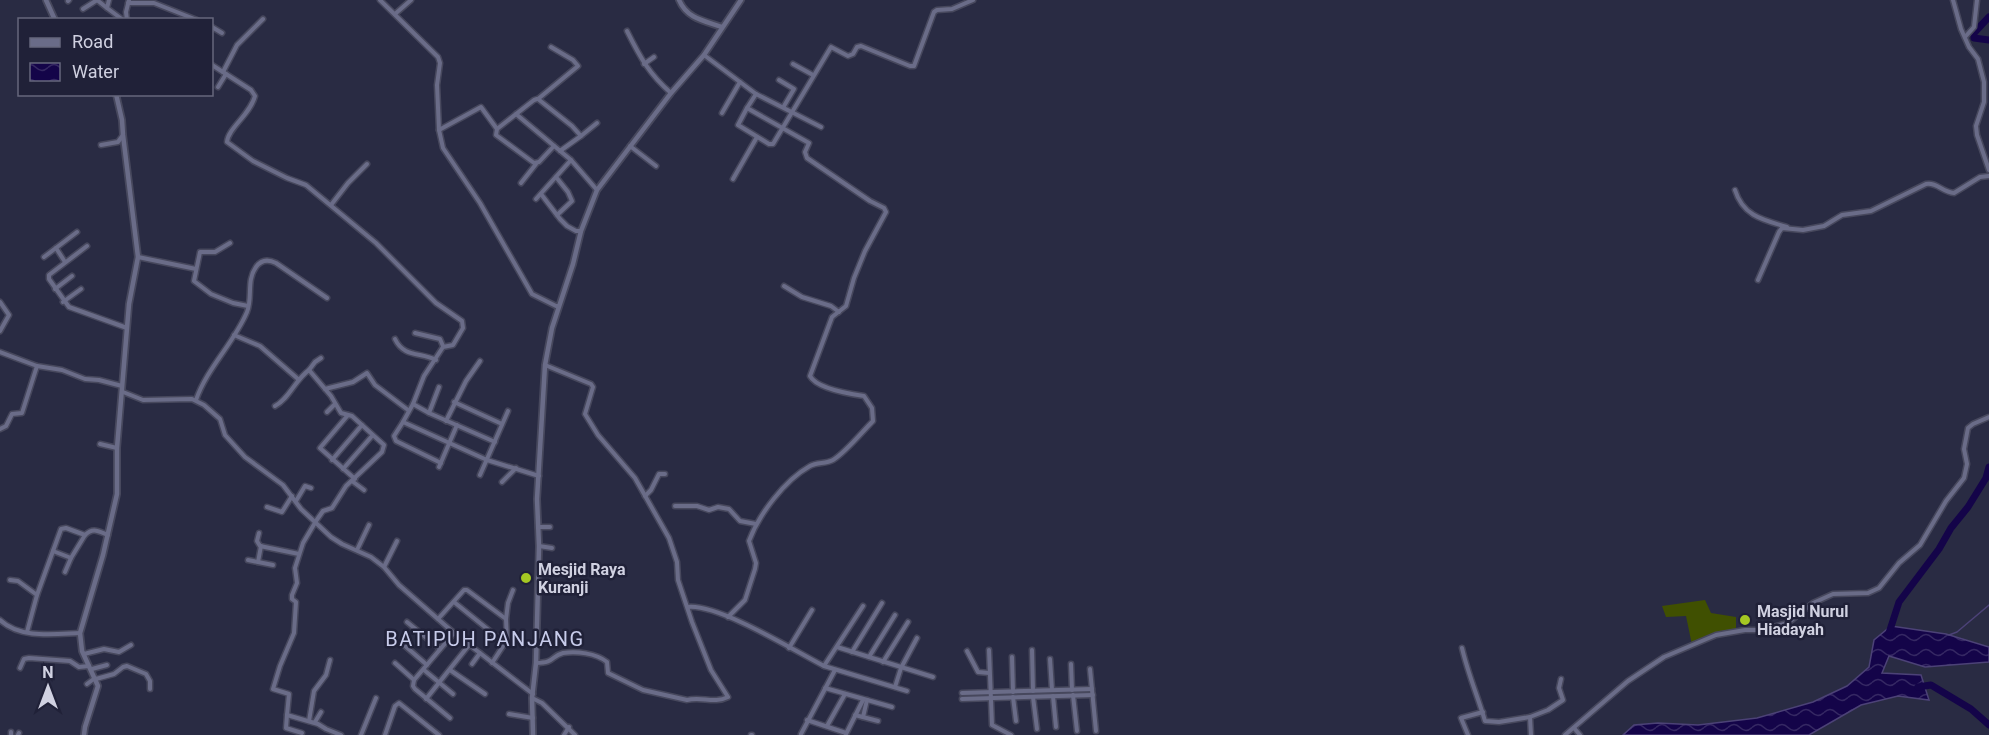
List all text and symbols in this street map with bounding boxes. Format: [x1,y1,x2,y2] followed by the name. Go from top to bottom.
[18,18,213,96] legend
[72,31,113,52] text: Road
[72,61,119,82] text: Water
[538,560,626,597] place label: Mesjid Raya Kuranji
[519,571,533,585] marker: Mesjid Raya Kuranji
[1757,602,1848,639] place label: Masjid Nurul Hiadayah
[1738,613,1752,627] marker: Masjid Nurul Hiadayah
[385,627,585,651] district label: BATIPUH PANJANG
[18,657,78,717] north arrow
[42,663,54,682] text: N

